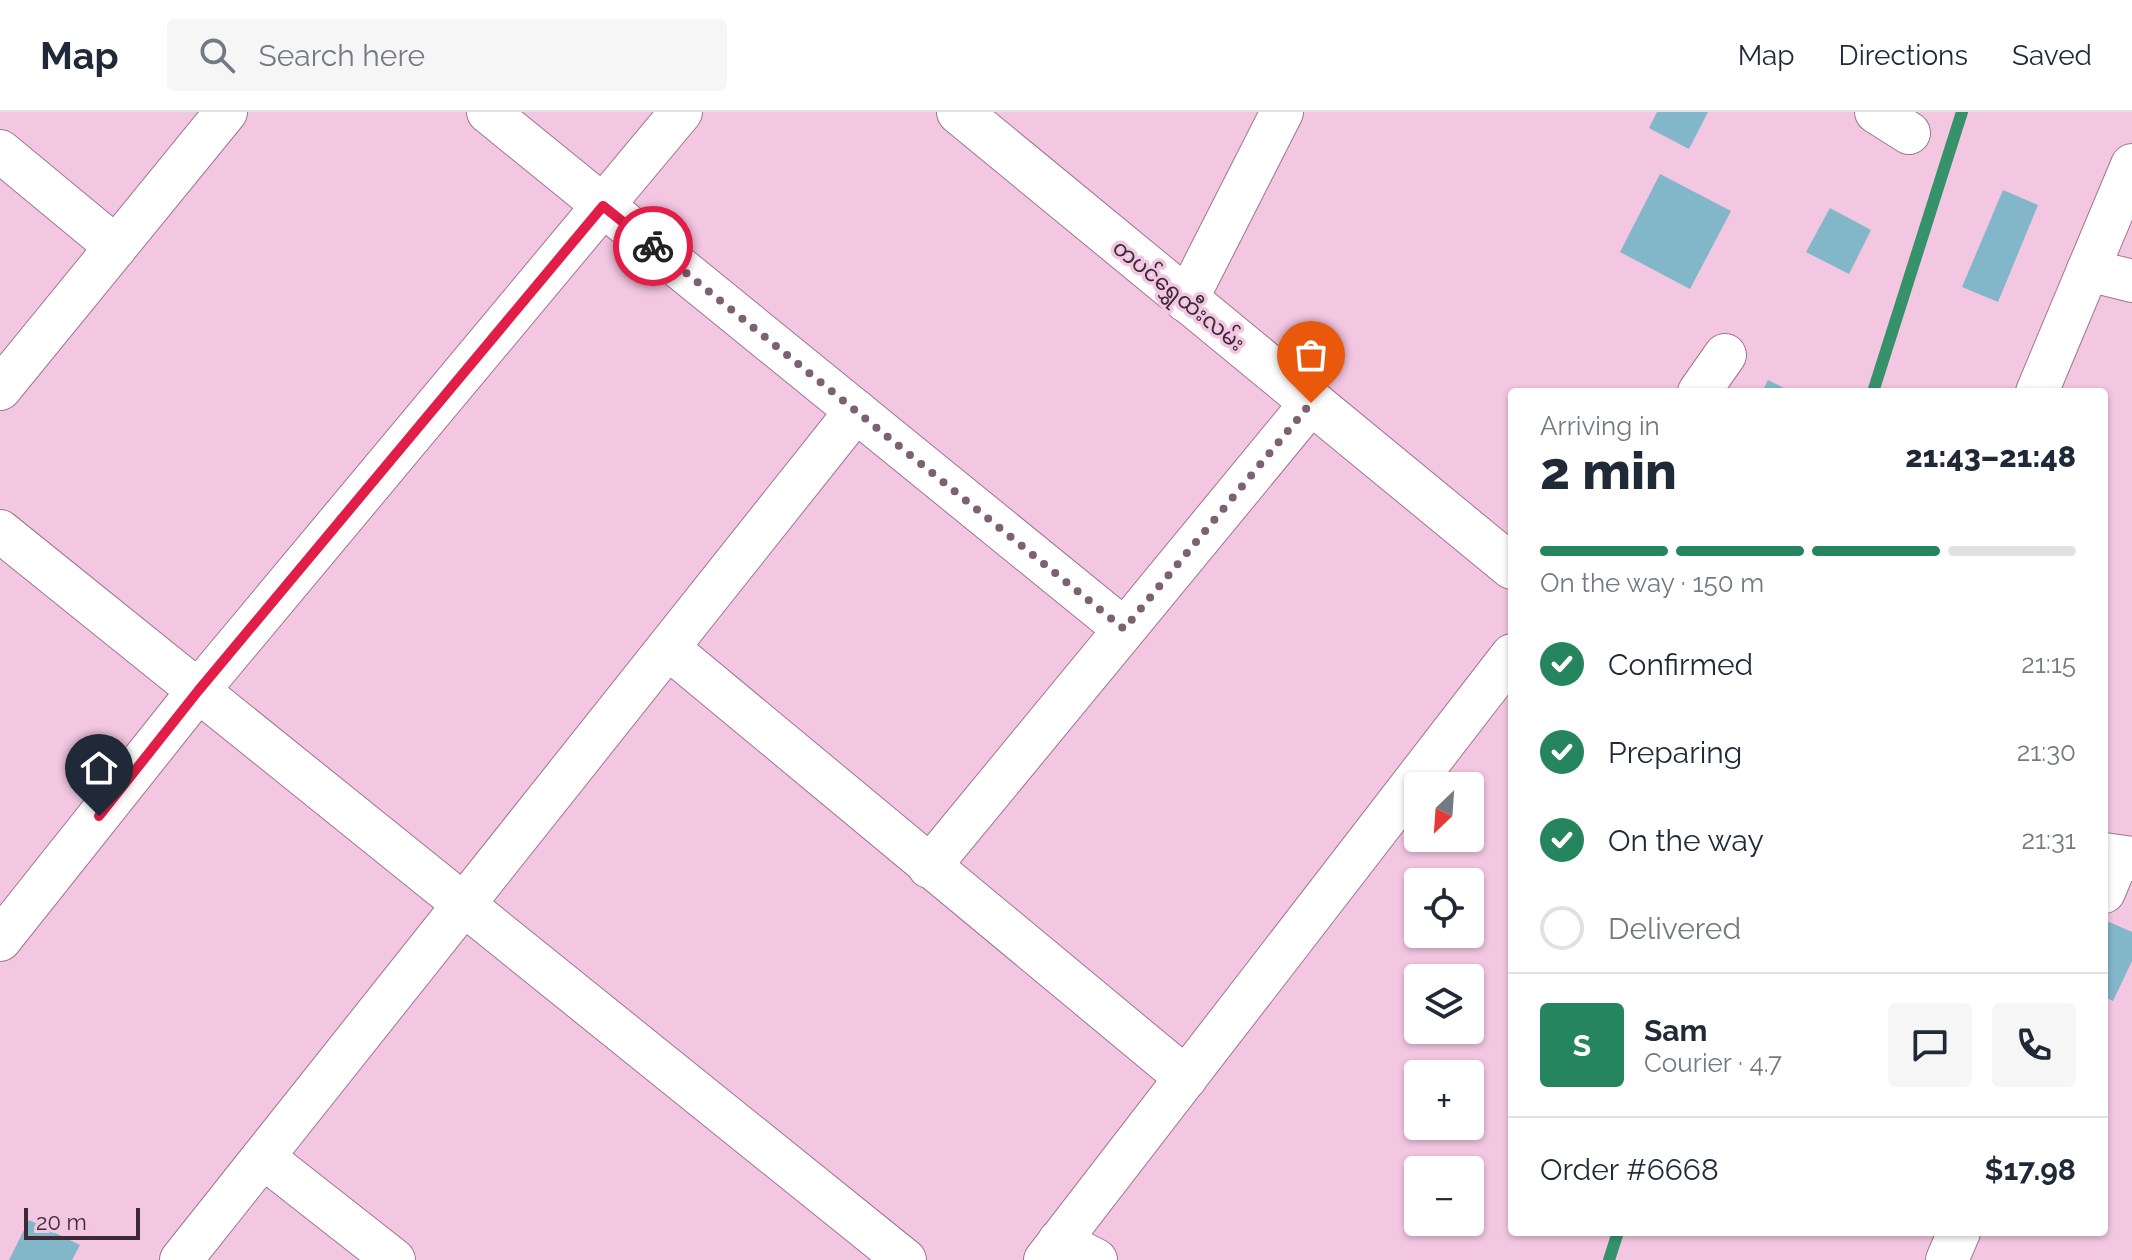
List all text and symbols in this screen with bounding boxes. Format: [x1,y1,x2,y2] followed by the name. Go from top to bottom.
[167,19,727,91] search box
[40,33,119,78] text: Map
[195,33,239,77] icon: search
[259,38,425,73] text: Search here
[1738,39,1795,72] text: Map
[1839,39,1968,72] text: Directions
[2012,39,2092,72] text: Saved
[613,206,693,286] courier
[631,224,675,268] icon: bike
[1105,232,1251,360] street label: တပင်ရွှေထီးလမ်း
[1277,321,1345,403] pin
[1289,333,1333,377] icon: bag
[1540,411,1660,441] text: Arriving in
[1905,439,2076,474] text: 21:43–21:48
[1540,440,1677,501] text: 2 min
[1540,568,1764,598] text: On the way · 150 m
[1540,642,1584,686] icon: check
[1608,647,1753,682] text: Confirmed
[2021,649,2076,679] text: 21:15
[1540,730,1584,774] icon: check
[65,734,133,816] pin
[1608,735,1742,770] text: Preparing
[2017,737,2076,767] text: 21:30
[77,746,121,790] icon: home
[1404,772,1484,852] north arrow
[1404,772,1484,1236] map controls
[1540,818,1584,862] icon: check
[1608,823,1764,858] text: On the way
[2021,825,2076,855] text: 21:31
[1404,868,1484,948] button: locate
[1608,911,1741,946] text: Delivered
[1404,964,1484,1044] button: layers
[1888,1003,1972,1087] button: chat
[1992,1003,2076,1087] button: phone
[1644,1013,1707,1048] text: Sam
[1573,1028,1591,1063] text: S
[1644,1048,1782,1078] text: Courier · 4.7
[1404,1060,1484,1140] button: +
[1540,1152,1719,1187] text: Order #6668
[1984,1152,2076,1187] text: $17.98
[1404,1156,1484,1236] button: −
[24,1204,140,1240] scale bar
[36,1209,87,1235] text: 20 m

